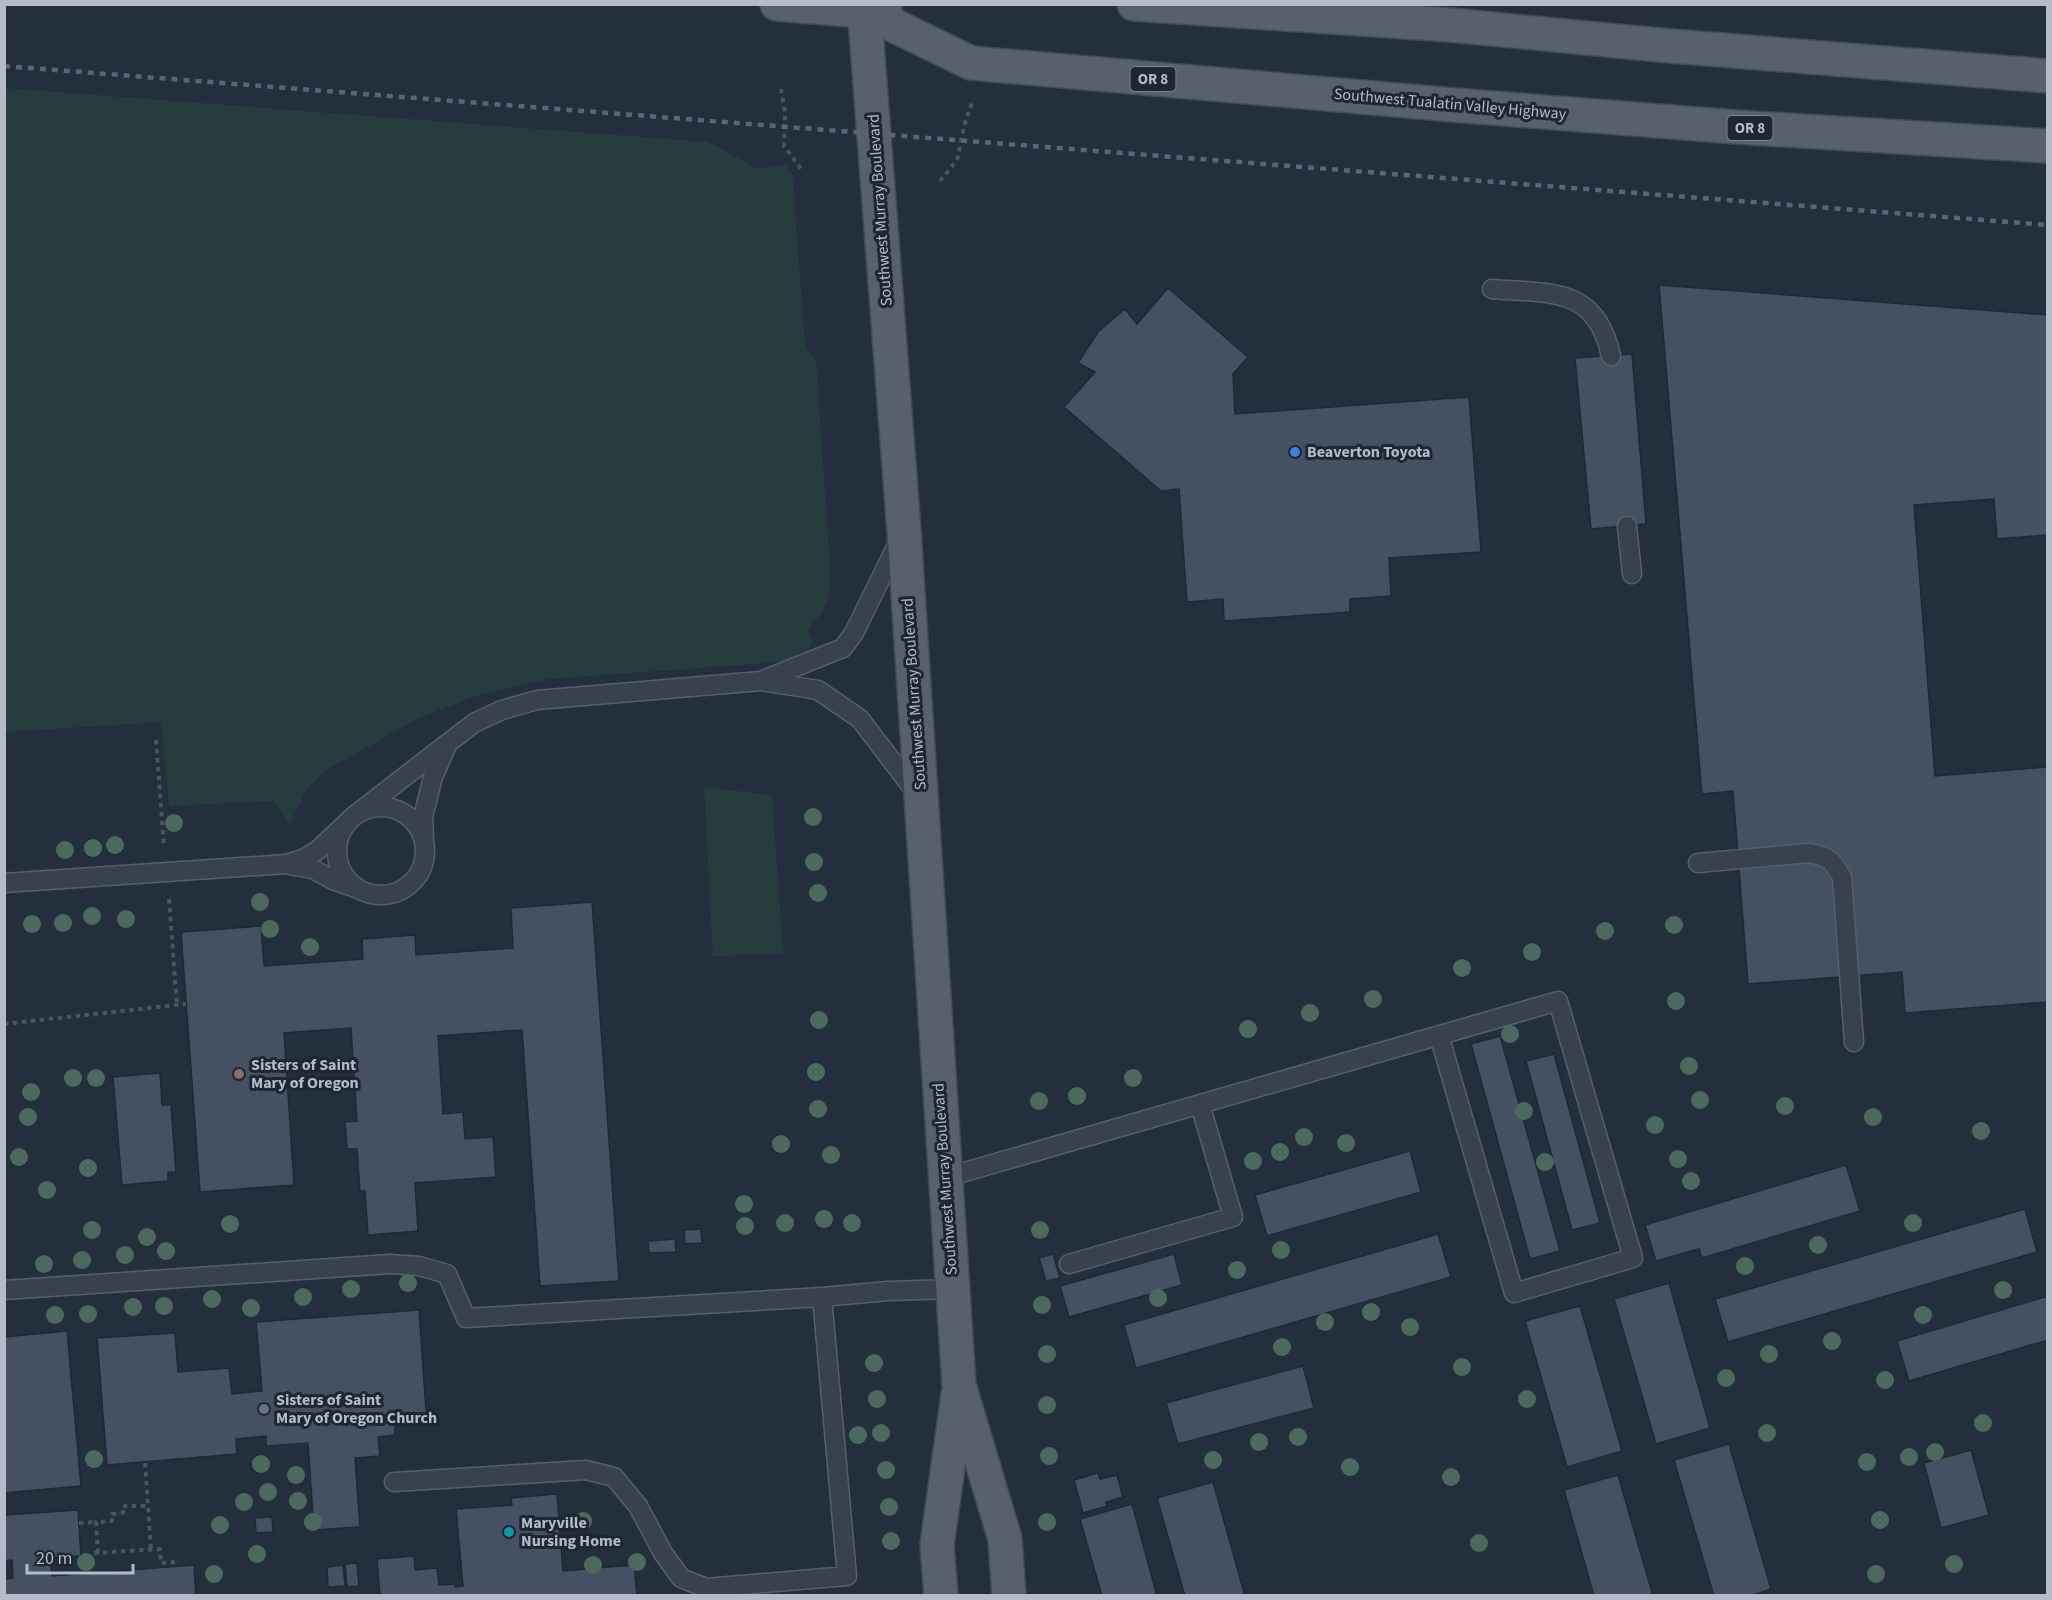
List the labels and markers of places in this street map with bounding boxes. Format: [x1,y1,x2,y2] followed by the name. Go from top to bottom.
[1307,441,1431,463] place label: Beaverton Toyota
[1288,445,1302,459] marker: Beaverton Toyota
[251,1054,359,1094] place label: Sisters of Saint Mary of Oregon
[232,1067,246,1081] marker: Sisters of Saint Mary of Oregon
[276,1389,437,1429] place label: Sisters of Saint Mary of Oregon Church
[257,1402,271,1416] marker: Sisters of Saint Mary of Oregon Church
[521,1512,621,1552] place label: Maryville Nursing Home
[502,1525,516,1539] marker: Maryville Nursing Home

